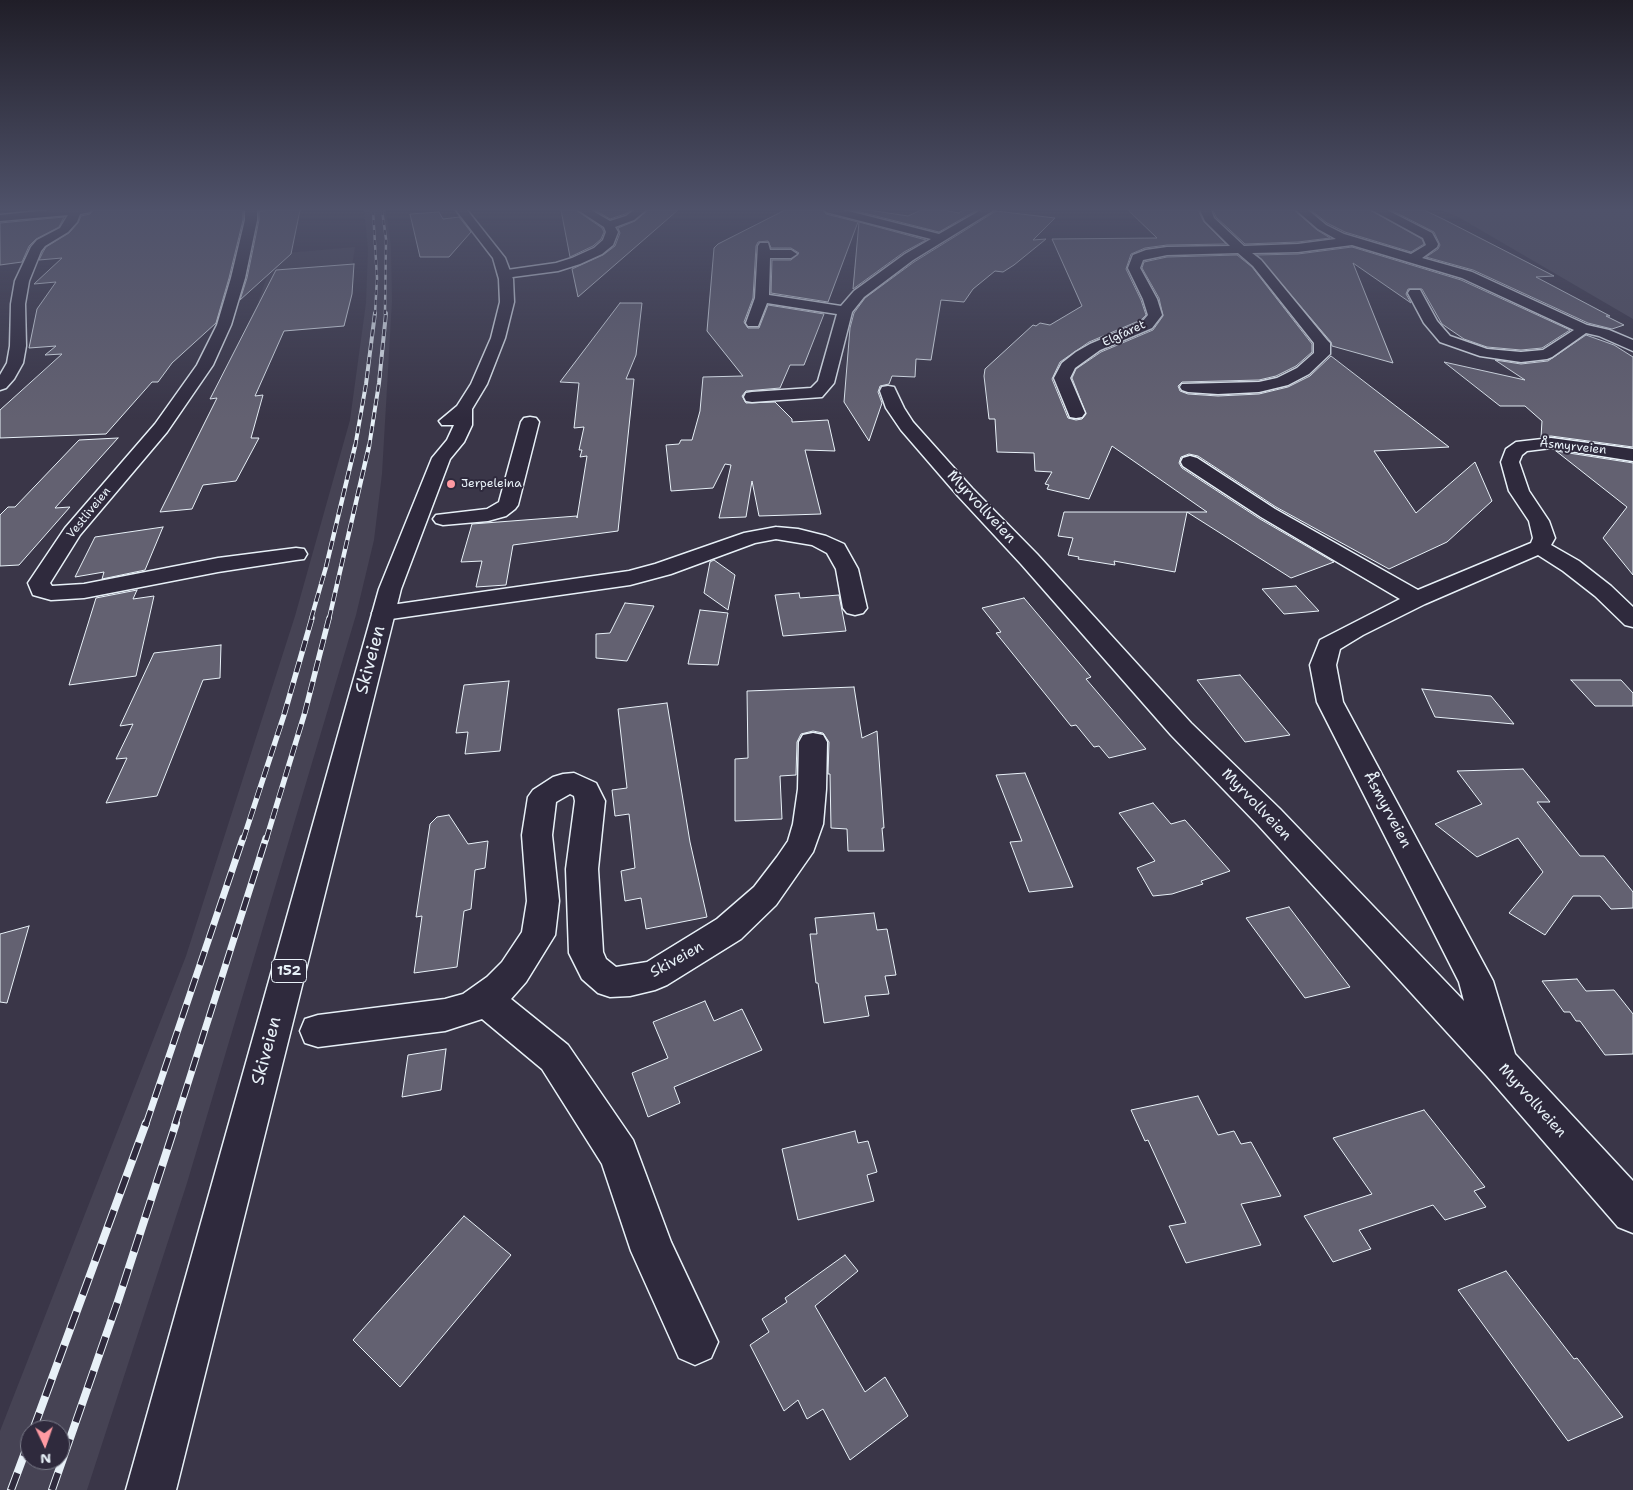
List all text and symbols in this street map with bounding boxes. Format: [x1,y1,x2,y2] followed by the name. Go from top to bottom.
[1100,318,1148,350] street label: Elgfaret
[1539,436,1607,458] street label: Åsmyrveien
[943,467,1019,547] street label: Myrvollveien
[461,477,522,491] place label: Jerpeleina
[445,478,457,490] marker: Jerpeleina
[64,485,114,541] street label: Vestliveien
[352,623,390,697] street label: Skiveien
[1217,765,1295,845] street label: Myrvollveien
[1359,769,1415,851] street label: Åsmyrveien
[647,938,707,982] street label: Skiveien
[272,959,306,982] road number: 152
[248,1014,286,1088] street label: Skiveien
[1494,1060,1570,1142] street label: Myrvollveien
[20,1420,70,1470] north arrow
[40,1450,52,1468] text: N

